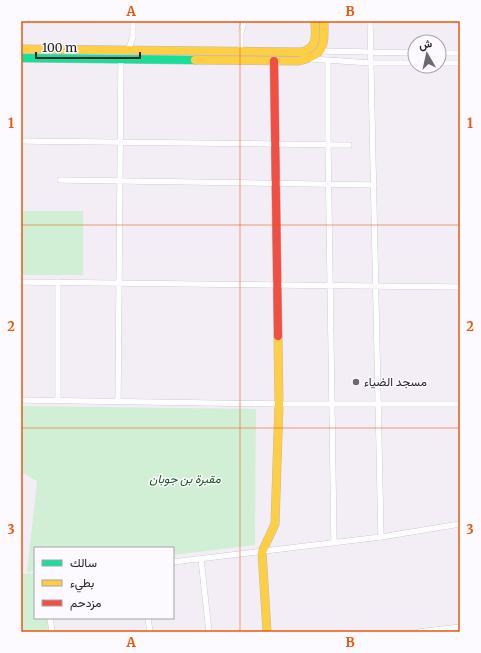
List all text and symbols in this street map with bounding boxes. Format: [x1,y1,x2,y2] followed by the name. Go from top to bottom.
[125,3,136,20] text: A
[345,3,355,20] text: B
[36,34,140,60] scale bar
[407,34,447,74] north arrow
[418,36,433,52] text: ش
[42,40,77,55] text: 100 m
[8,115,14,132] text: 1
[467,115,473,132] text: 1
[7,318,15,335] text: 2
[466,318,474,335] text: 2
[364,374,427,389] place label: مسجد الضياء
[351,377,361,387] marker: مسجد الضياء
[149,471,221,487] park label: مقبرة بن جوبان
[7,521,15,538] text: 3
[466,521,474,538] text: 3
[34,547,174,619] legend
[70,555,97,570] text: سالك
[70,575,94,593] text: بطيء
[70,595,101,611] text: مزدحم
[125,634,136,651] text: A
[345,634,355,651] text: B

